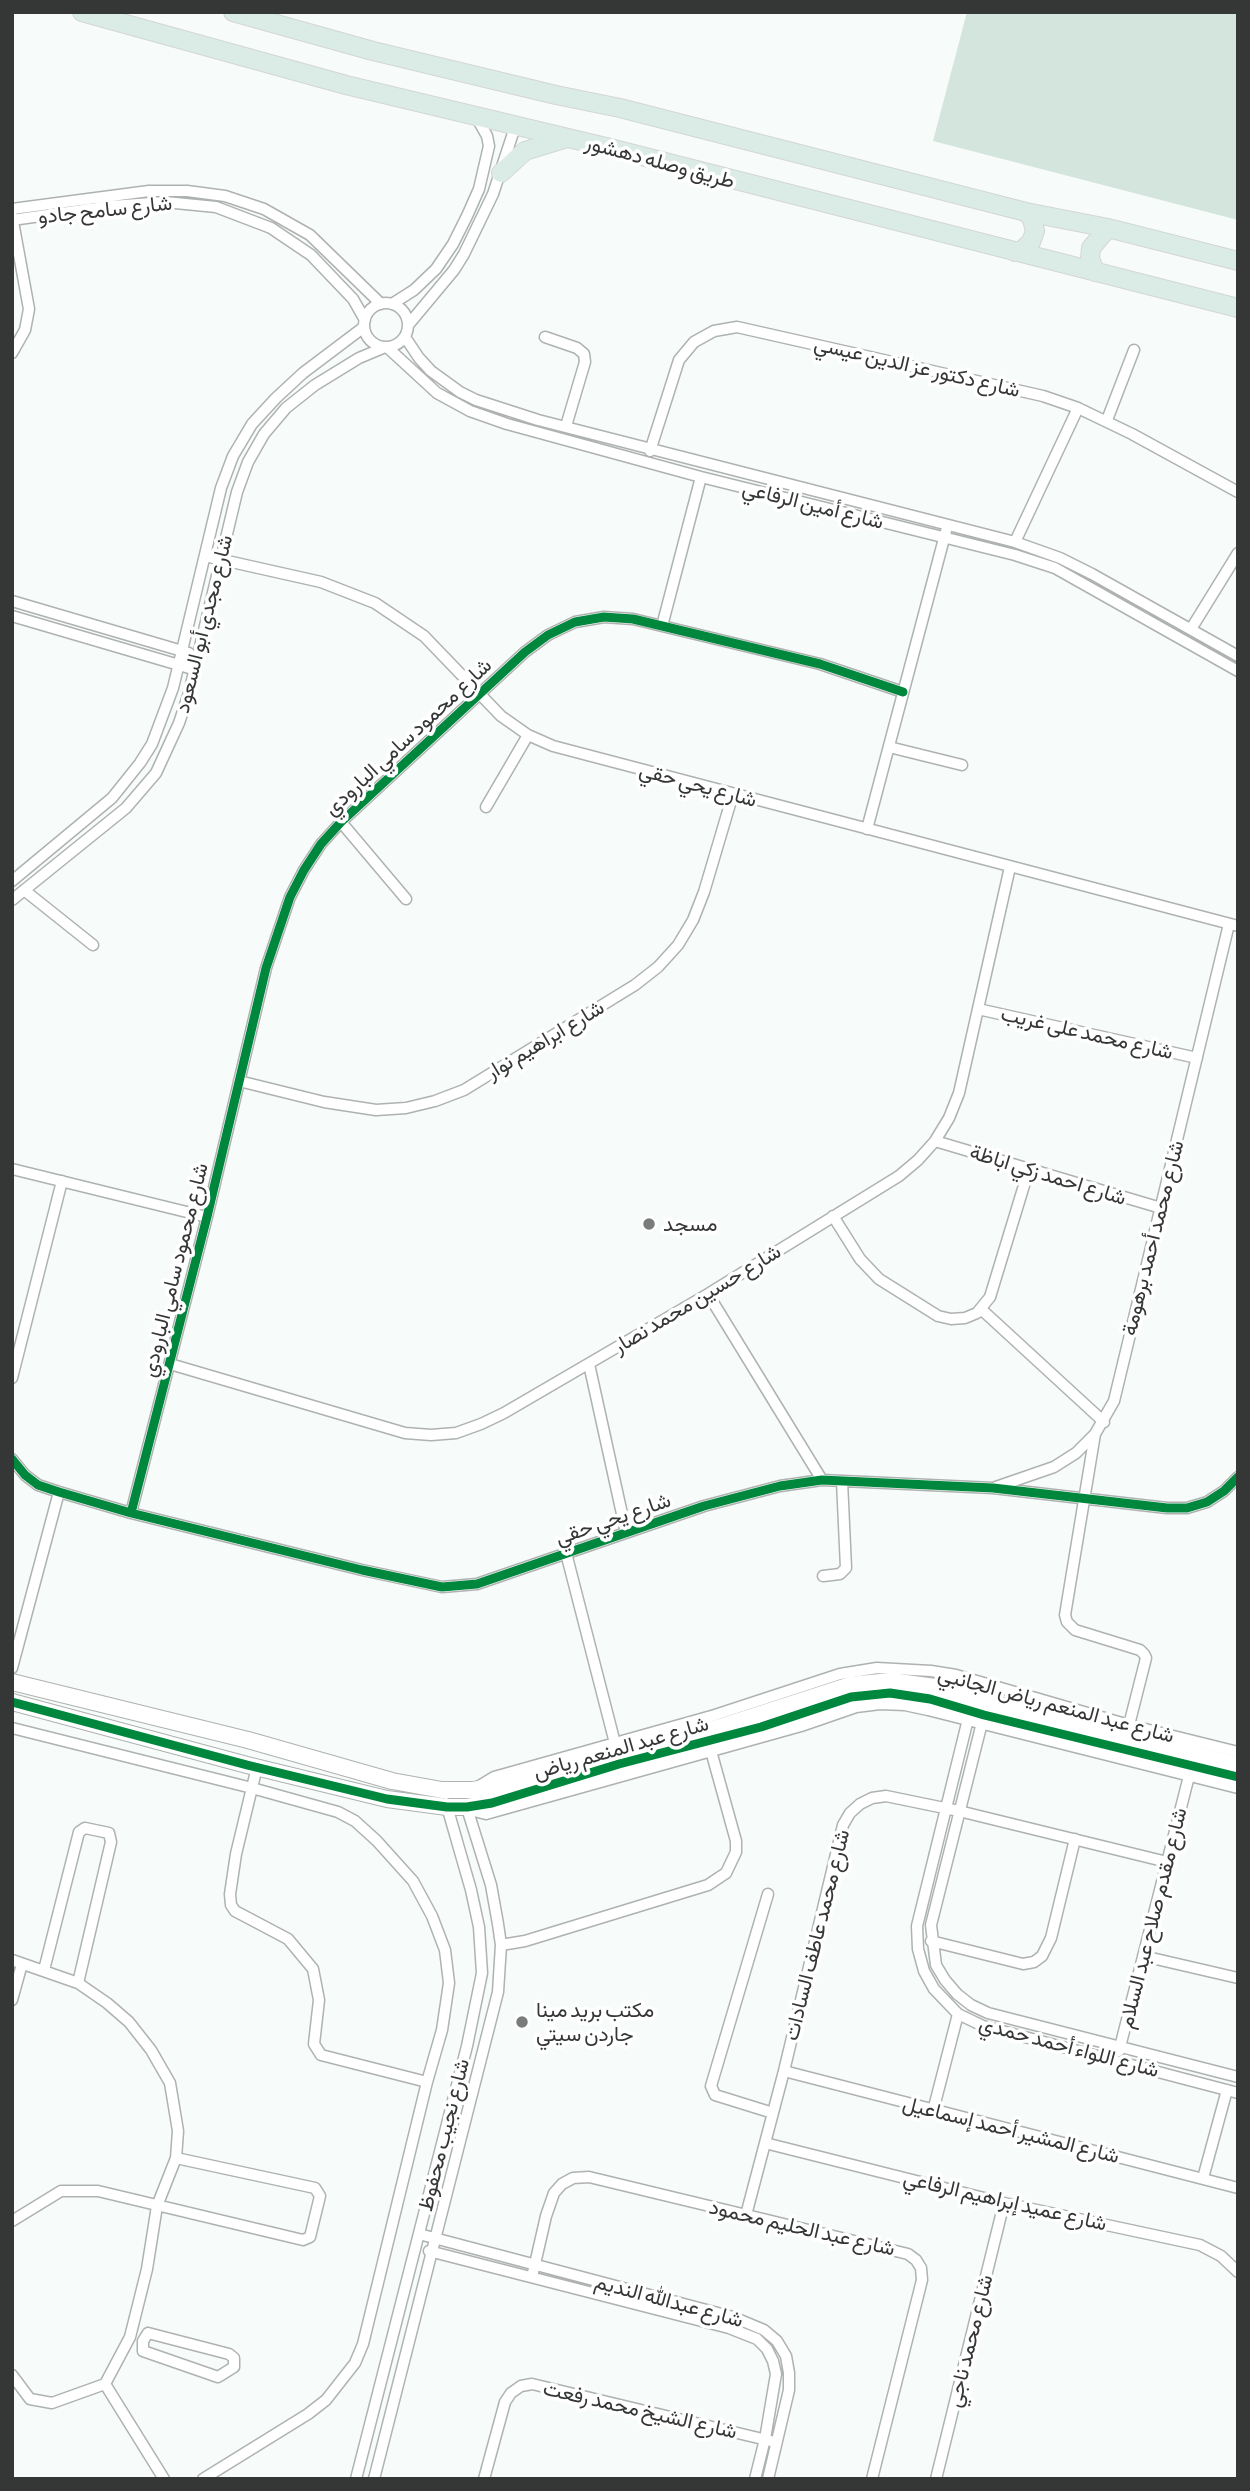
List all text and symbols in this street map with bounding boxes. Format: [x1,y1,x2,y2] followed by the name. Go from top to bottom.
[583,130,737,194] street label: طريق وصله دهشور
[37,190,173,230] street label: شارع سامح جادو
[812,331,1022,403] street label: شارع دكتور عز الدين عيسي
[740,475,886,535] street label: شارع أمين الرفاعي
[170,532,238,716] street label: شارع مجدي أبو السعود
[319,653,497,821] street label: شارع محمود سامي البارودي
[636,757,760,813] street label: شارع يحي حقي
[481,995,609,1085] street label: شارع ابراهيم نوار
[998,1001,1176,1065] street label: شارع محمد على غريب
[1117,1138,1189,1338] street label: شارع محمد أحمد برهومة
[967,1139,1129,1211] street label: شارع احمد زكي اباظة
[136,1160,214,1380] street label: شارع محمود سامي البارودي
[663,1211,717,1237] place label: مسجد
[641,1216,657,1232] marker: مسجد
[608,1239,786,1359] street label: شارع حسين محمد نصار
[552,1487,674,1551] street label: شارع يحي حقي
[935,1661,1177,1749] street label: شارع عبد المنعم رياض الجانبي
[531,1711,711,1785] street label: شارع عبد المنعم رياض
[1113,1805,1193,2031] street label: شارع مقدم صلاح عبد السلام
[779,1827,855,2043] street label: شارع محمد عاطف السادات
[536,1997,654,2047] place label: مكتب بريد مينا جاردن سيتي
[976,2011,1162,2083] street label: شارع اللواء أحمد حمدي
[514,2014,530,2030] marker: مكتب بريد مينا جاردن سيتي
[413,2056,475,2214] street label: شارع نجيب محفوظ
[900,2091,1122,2169] street label: شارع المشير أحمد إسماعيل
[901,2165,1109,2237] street label: شارع عميد إبراهيم الرفاعي
[707,2194,897,2262] street label: شارع عبد الحليم محمود
[592,2269,746,2333] street label: شارع عبدالله النديم
[941,2272,999,2410] street label: شارع محمد ناجي
[541,2375,739,2445] street label: شارع الشيخ محمد رفعت

